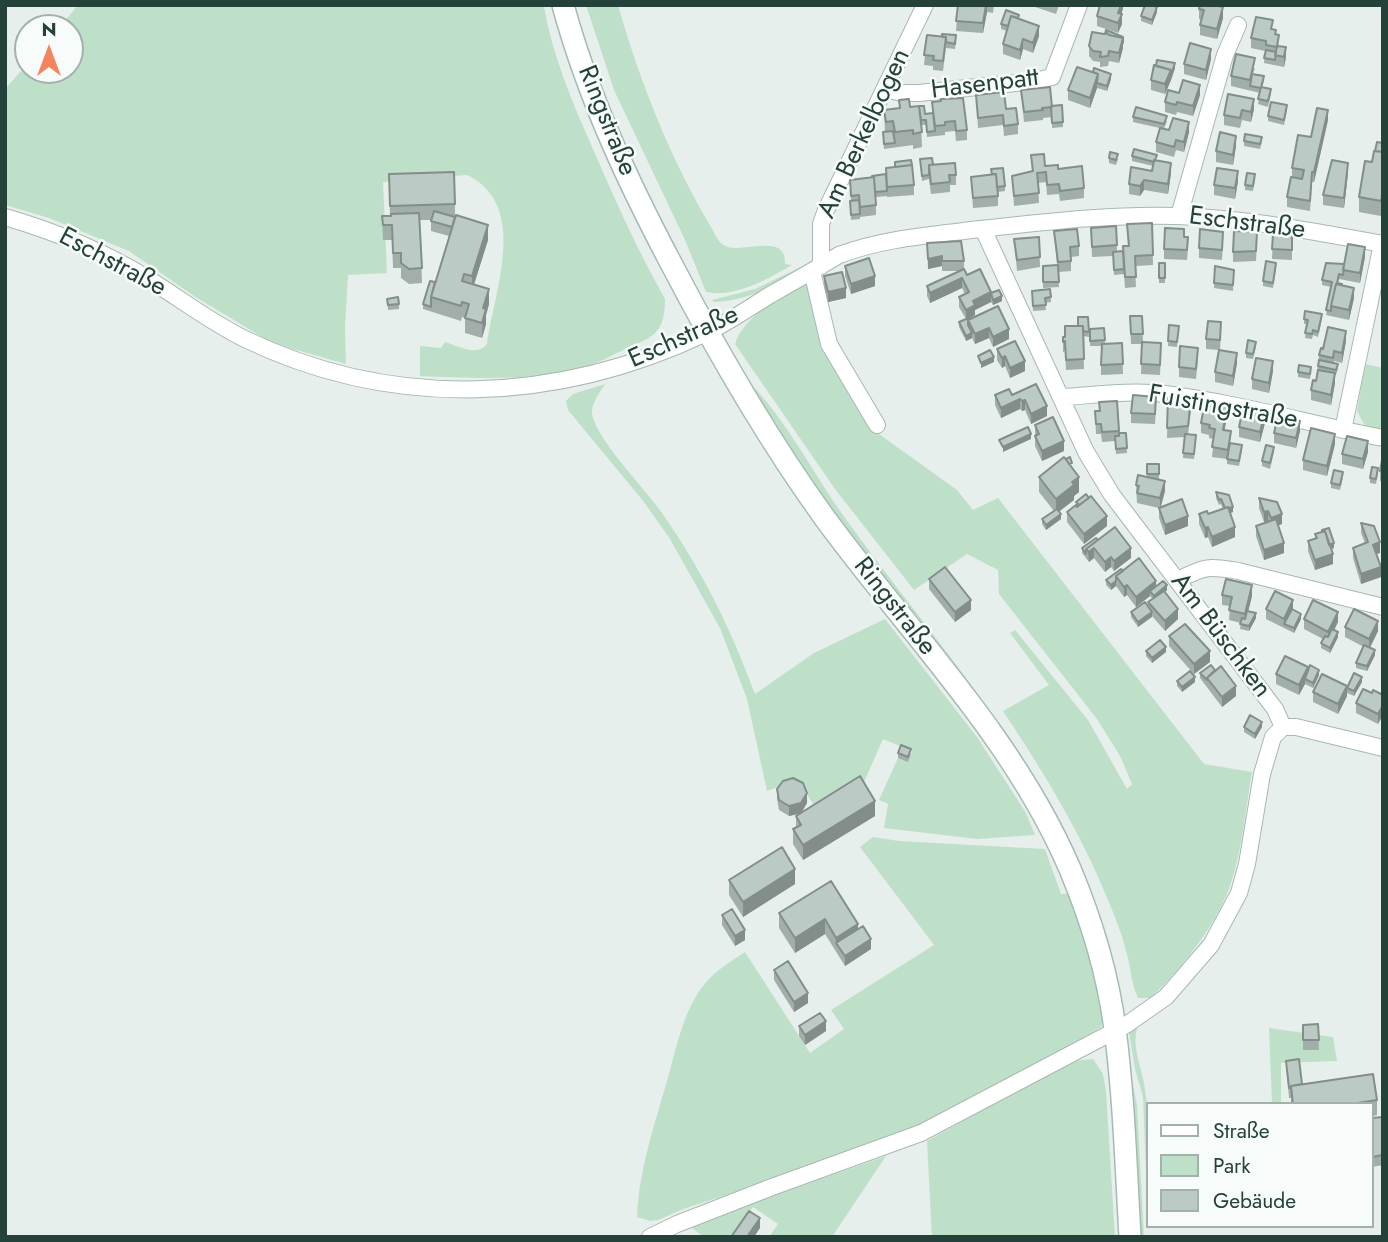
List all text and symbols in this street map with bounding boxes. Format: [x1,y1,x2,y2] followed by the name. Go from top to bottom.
[14,14,84,84] north arrow
[41,16,57,43] text: N
[812,44,918,224] street label: Am Berkelbogen
[570,61,642,181] street label: Ringstraße
[929,63,1041,107] street label: Hasenpatt
[1187,201,1307,247] street label: Eschstraße
[53,222,171,304] street label: Eschstraße
[624,300,744,376] street label: Eschstraße
[1146,380,1300,436] street label: Fuistingstraße
[846,552,942,662] street label: Ringstraße
[1163,567,1277,705] street label: Am Büschken
[1146,1102,1374,1228] legend
[1213,1116,1270,1146] text: Straße
[1213,1151,1250,1181] text: Park
[1213,1186,1296,1216] text: Gebäude

